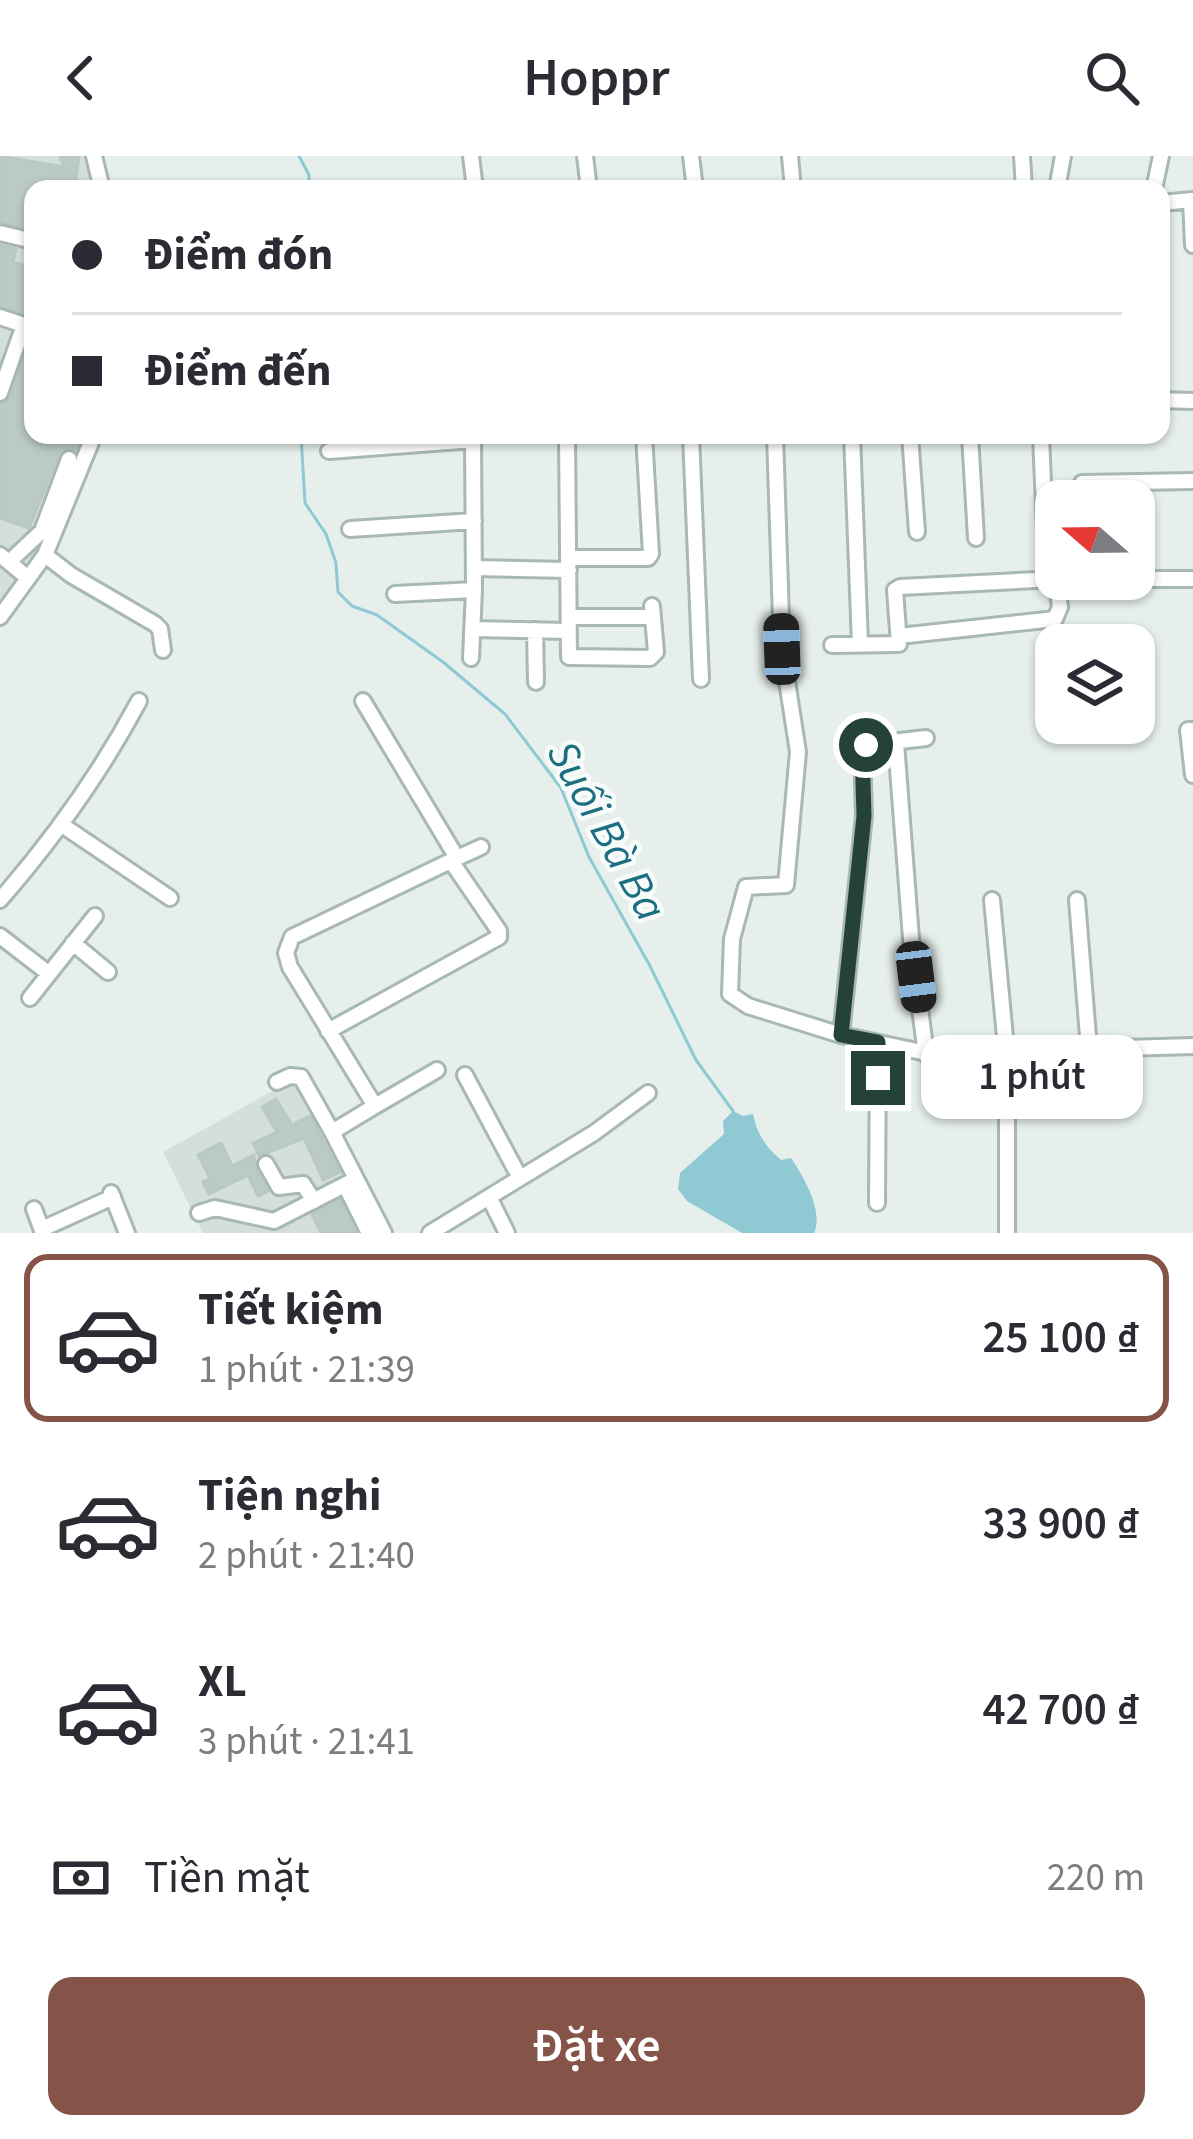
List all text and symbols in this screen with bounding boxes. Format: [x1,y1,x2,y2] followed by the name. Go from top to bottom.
[523,40,670,117] text: Hoppr
[48,45,114,111] icon: back
[1079,45,1145,111] icon: search
[144,223,333,287] text: Điểm đón
[144,339,332,403] text: Điểm đến
[1035,480,1155,600] north arrow
[1035,480,1155,744] map controls
[763,612,801,686] car
[1035,624,1155,744] button: layers
[839,718,893,772] route start
[530,729,682,933] water label: Suối Bà Ba
[894,939,938,1015] car
[920,1036,1142,1120] callout: 1 phút
[978,1049,1086,1105] text: 1 phút
[851,1051,905,1105] route end
[198,1278,384,1342] text: Tiết kiệm
[54,1284,162,1392] icon: car
[982,1306,1139,1370] text: 25 100 ₫
[198,1342,415,1398] text: 1 phút · 21:39
[198,1464,381,1528] text: Tiện nghi
[54,1470,162,1578] icon: car
[982,1492,1139,1556] text: 33 900 ₫
[198,1528,415,1584] text: 2 phút · 21:40
[198,1650,247,1714] text: XL
[54,1656,162,1764] icon: car
[982,1678,1139,1742] text: 42 700 ₫
[198,1714,415,1770] text: 3 phút · 21:41
[48,1845,114,1911] icon: cash
[144,1846,310,1910] text: Tiền mặt
[1047,1850,1145,1906] text: 220 m
[48,1977,1145,2115] button: Đặt xe

